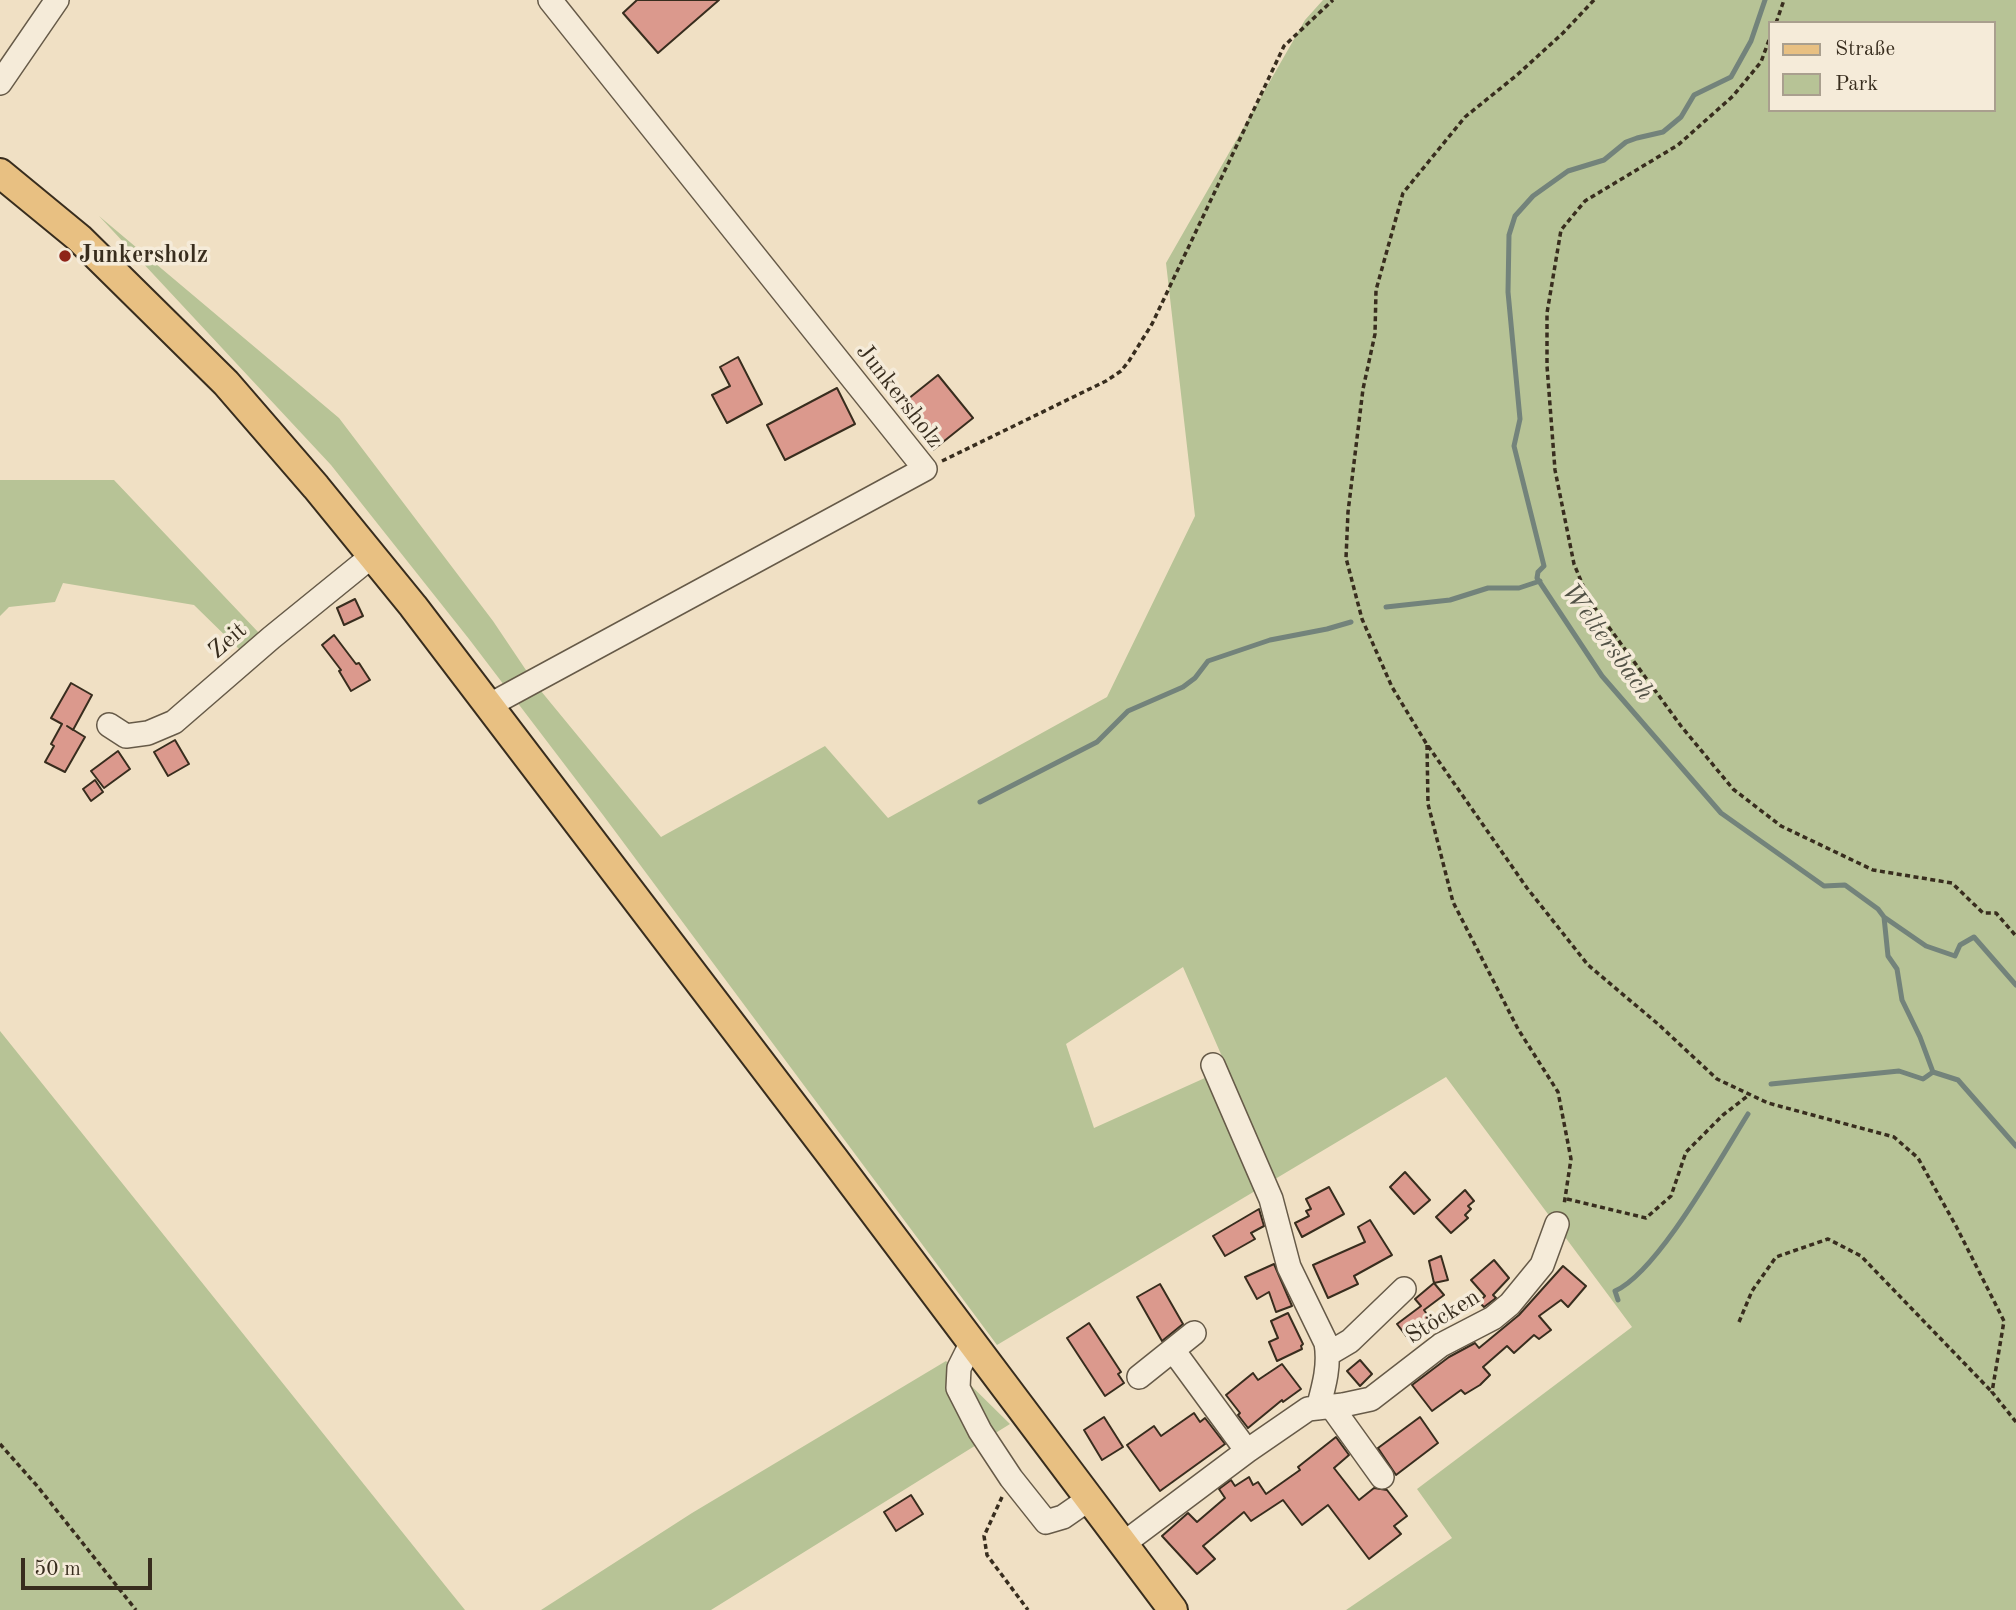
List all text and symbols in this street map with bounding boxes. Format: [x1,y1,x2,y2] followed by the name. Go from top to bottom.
[1768,21,1995,112] legend
[1835,39,1895,60] text: Straße
[1835,74,1878,95] text: Park
[79,242,208,270] place label: Junkersholz
[57,248,73,264] marker: Junkersholz
[849,338,949,454] street label: Junkersholz
[1554,577,1660,707] water label: Weltersbach
[203,616,253,666] street label: Zeit
[1401,1283,1485,1351] street label: Stöcken
[24,1544,156,1588] scale bar
[34,1559,81,1580] text: 50 m

